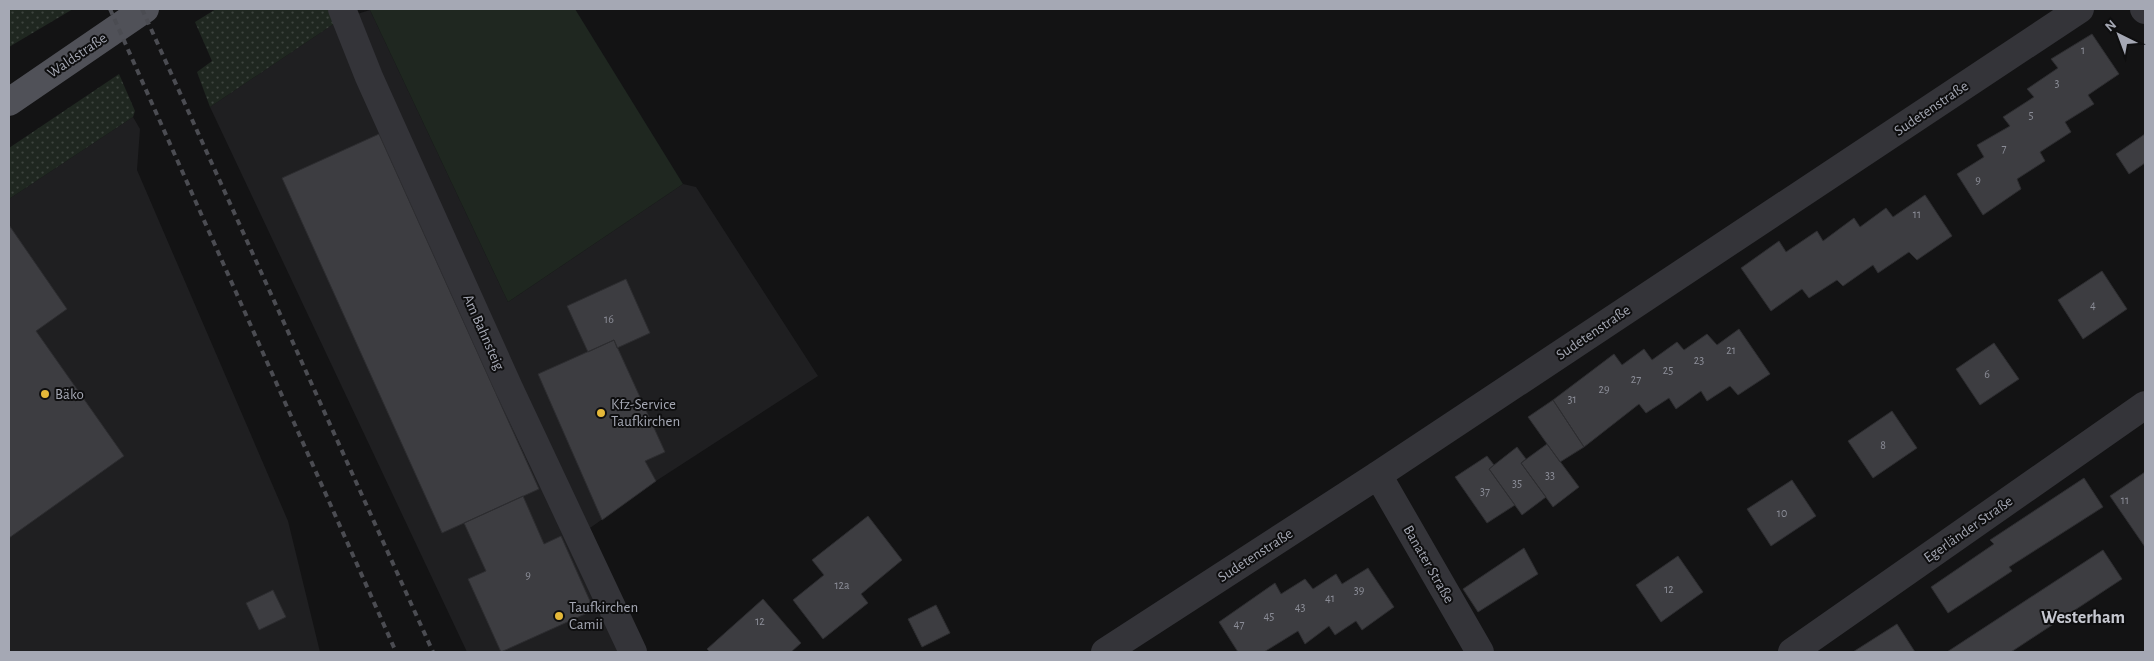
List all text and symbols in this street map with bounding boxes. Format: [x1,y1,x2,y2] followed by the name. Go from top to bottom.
[2094,10,2144,60] north arrow
[2103,18,2119,35] text: N
[45,30,110,81] street label: Waldstraße
[2081,44,2085,56] house number: 1
[2055,77,2060,89] house number: 3
[1892,78,1971,139] street label: Sudetenstraße
[2028,109,2034,121] house number: 5
[2001,142,2007,154] house number: 7
[1975,174,1981,186] house number: 9
[1913,208,1921,220] house number: 11
[460,292,507,373] street label: Am Bahnsteig
[2090,299,2096,311] house number: 4
[1554,302,1633,363] street label: Sudetenstraße
[604,313,614,325] house number: 16
[1726,344,1736,356] house number: 21
[1694,354,1704,366] house number: 23
[1663,364,1673,376] house number: 25
[1984,368,1990,380] house number: 6
[1631,373,1641,385] house number: 27
[1598,383,1610,395] house number: 29
[55,387,84,402] place label: Bäko
[39,388,51,400] marker: Bäko
[1567,393,1577,405] house number: 31
[611,397,680,429] place label: Kfz-Service Taufkirchen
[595,407,607,419] marker: Kfz-Service Taufkirchen
[1880,439,1886,451] house number: 8
[1545,469,1555,481] house number: 33
[1512,477,1522,489] house number: 35
[1480,485,1490,497] house number: 37
[1921,493,2016,566] street label: Egerländer Straße
[2121,494,2129,506] house number: 11
[1777,507,1787,519] house number: 10
[1400,523,1457,606] street label: Banater Straße
[1215,526,1295,585] street label: Sudetenstraße
[525,569,531,581] house number: 9
[834,579,850,591] house number: 12a
[1664,583,1674,595] house number: 12
[1354,584,1365,596] house number: 39
[1325,592,1335,604] house number: 41
[569,600,638,632] place label: Taufkirchen Camii
[1295,601,1305,613] house number: 43
[2041,609,2125,627] district label: Westerham
[553,610,565,622] marker: Taufkirchen Camii
[1264,610,1274,622] house number: 45
[755,615,765,627] house number: 12
[1234,618,1244,630] house number: 47

